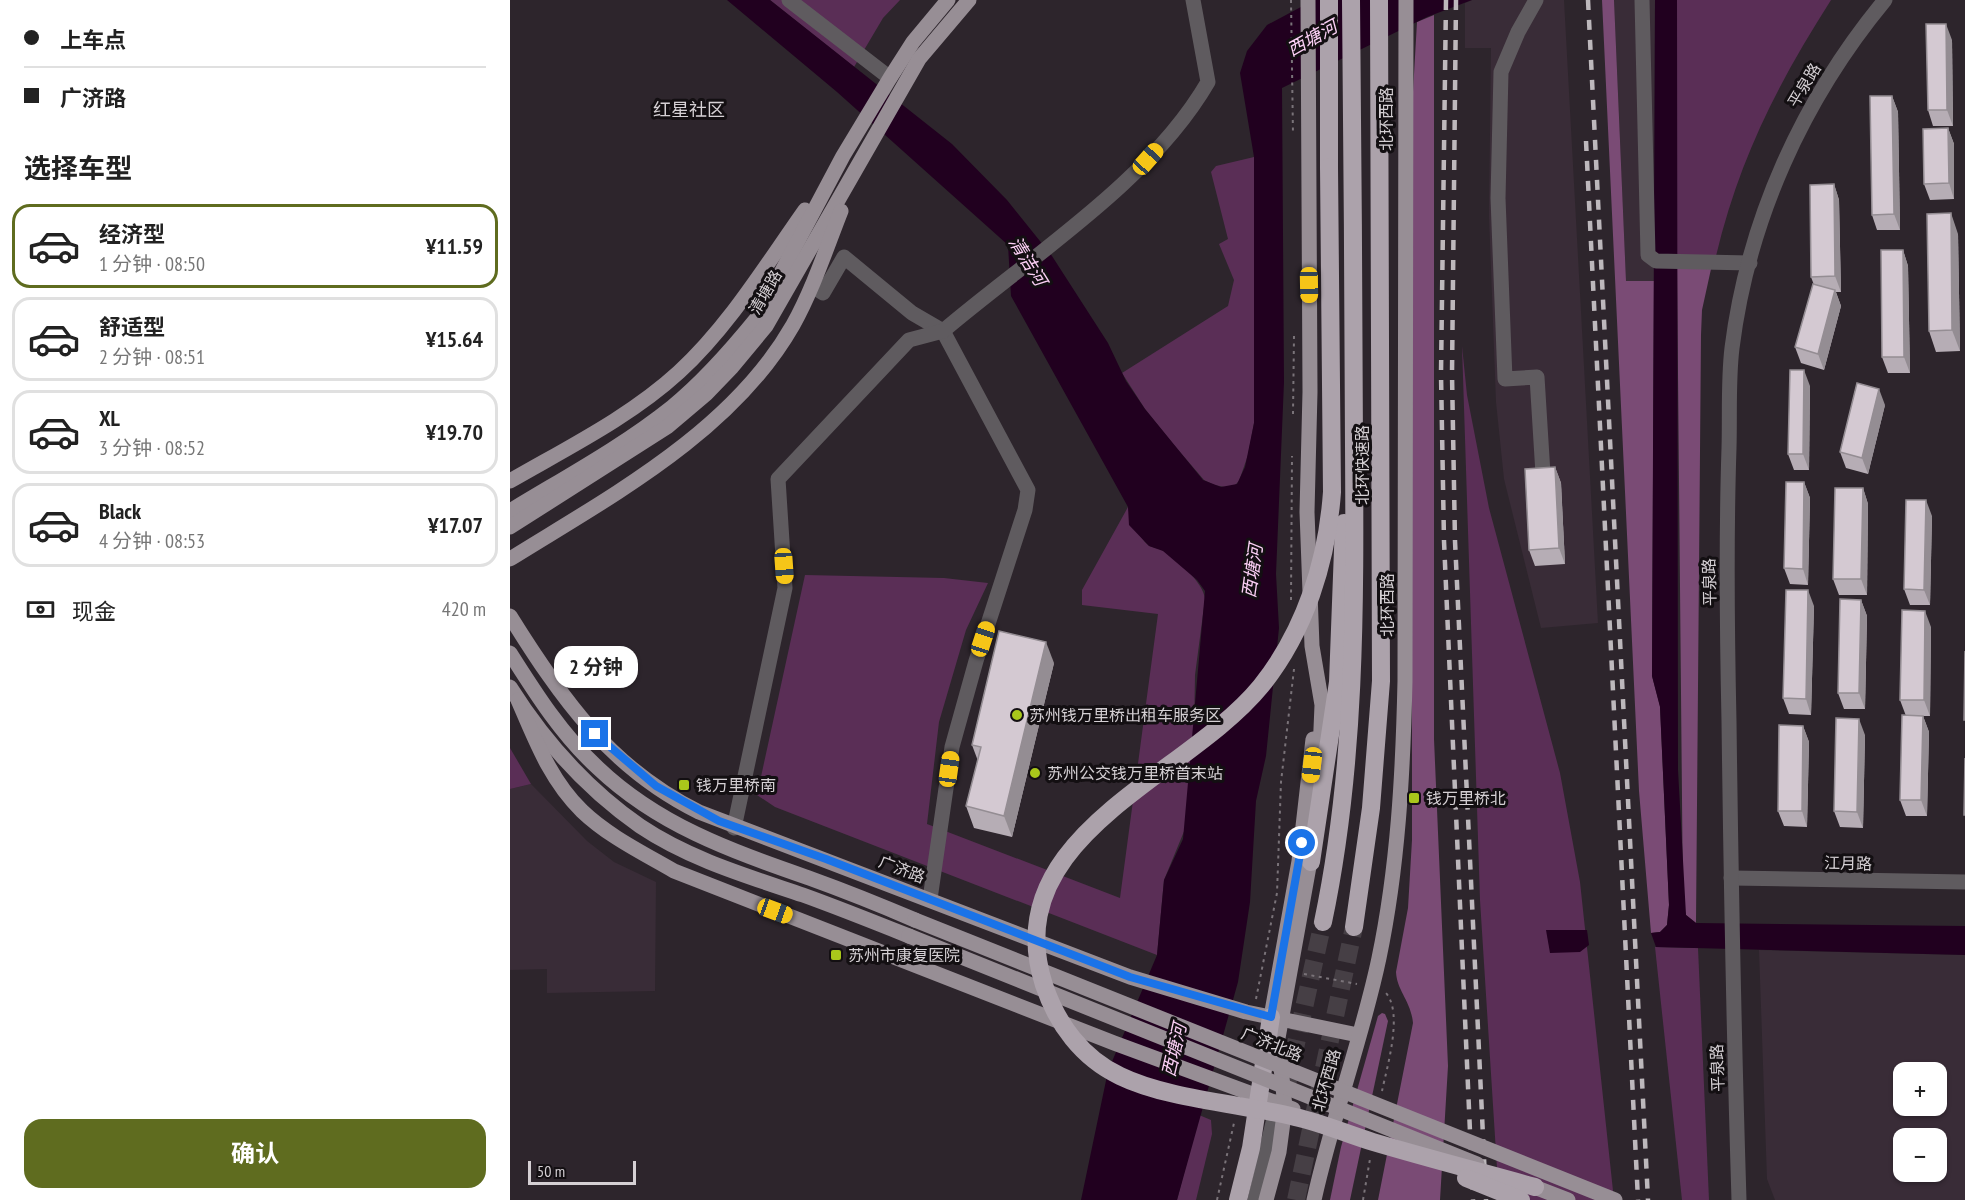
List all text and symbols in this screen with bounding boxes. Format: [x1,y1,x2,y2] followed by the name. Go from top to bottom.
[1283,13,1344,61] water label: 西塘河
[60,26,126,54] text: 上车点
[1783,59,1825,111] street label: 平泉路
[60,84,126,112] text: 广济路
[1376,87,1396,151] street label: 北环西路
[653,98,725,121] district label: 红星社区
[1129,140,1167,178] car
[24,151,132,185] text: 选择车型
[27,219,81,273] icon: car
[99,220,165,248] text: 经济型
[426,232,483,260] text: ¥11.59
[1004,232,1054,293] water label: 清洁河
[99,251,205,277] text: 1 分钟 · 08:50
[744,266,786,318] street label: 清塘路
[1300,267,1318,303] car
[27,312,81,366] icon: car
[99,313,165,341] text: 舒适型
[426,325,483,353] text: ¥15.64
[99,344,205,370] text: 2 分钟 · 08:51
[99,404,120,432] text: XL
[27,405,81,459] icon: car
[426,418,483,446] text: ¥19.70
[1352,425,1372,505] street label: 北环快速路
[99,435,205,461] text: 3 分钟 · 08:52
[99,497,141,525] text: Black
[27,498,81,552] icon: car
[428,511,483,539] text: ¥17.07
[99,528,205,554] text: 4 分钟 · 08:53
[1237,540,1268,599] water label: 西塘河
[774,547,794,585] car
[1699,558,1719,606] street label: 平泉路
[1377,573,1397,637] street label: 北环西路
[24,593,57,626] icon: cash
[442,596,486,622] text: 420 m
[72,597,116,625] text: 现金
[969,619,997,659] car
[553,647,637,689] callout: 2 分钟
[569,654,623,680] text: 2 分钟
[1029,705,1221,725] place label: 苏州钱万里桥出租车服务区
[1010,708,1024,722] marker: 苏州钱万里桥出租车服务区
[581,720,608,747] route end
[1301,746,1323,784] car
[938,750,960,788] car
[1047,763,1223,783] place label: 苏州公交钱万里桥首末站
[1028,766,1042,780] marker: 苏州公交钱万里桥首末站
[696,775,776,795] place label: 钱万里桥南
[677,778,691,792] marker: 钱万里桥南
[1426,788,1506,808] place label: 钱万里桥北
[1407,791,1421,805] marker: 钱万里桥北
[1288,829,1315,856] route start
[876,851,928,887] street label: 广济路
[1824,853,1872,873] street label: 江月路
[755,896,795,926] car
[848,945,960,965] place label: 苏州市康复医院
[829,948,843,962] marker: 苏州市康复医院
[1157,1018,1192,1079] water label: 西塘河
[1239,1023,1305,1065] street label: 广济北路
[1706,1044,1728,1092] street label: 平泉路
[1308,1046,1344,1114] street label: 北环西路
[1893,1062,1947,1182] map controls
[1893,1062,1947,1116] button: +
[24,1119,486,1188] button: 确认
[1893,1128,1947,1182] button: −
[528,1158,636,1186] scale bar
[537,1161,565,1181] text: 50 m

